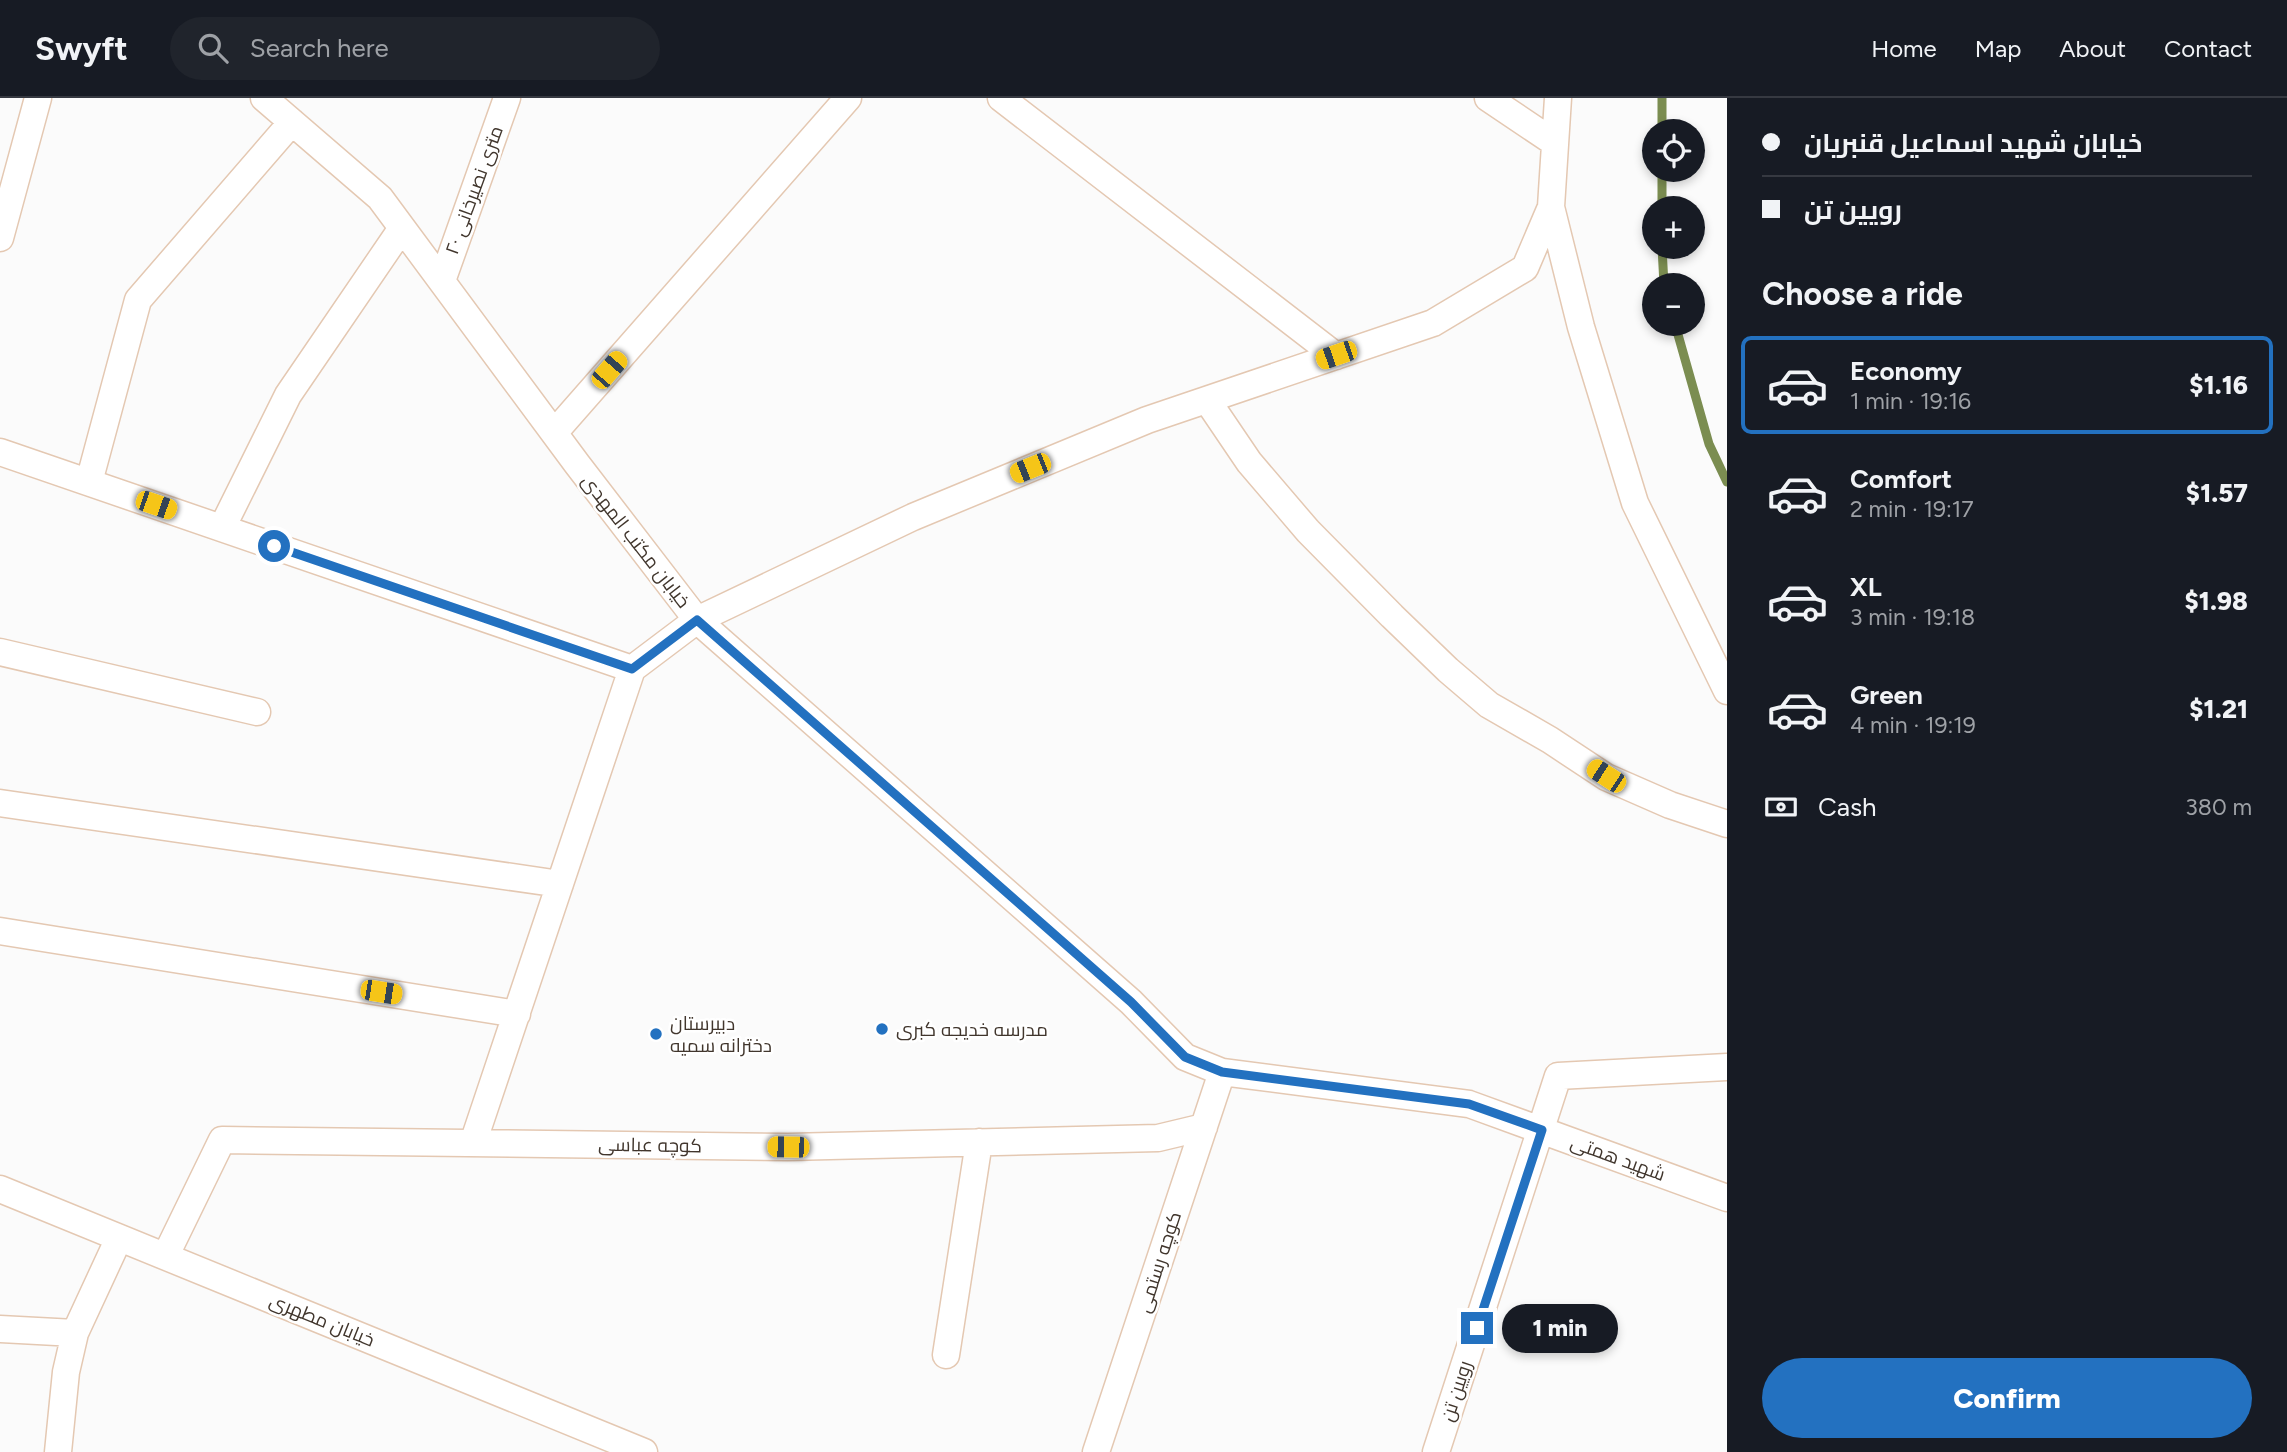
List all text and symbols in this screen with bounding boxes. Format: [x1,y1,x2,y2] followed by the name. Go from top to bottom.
[170,17,660,80] search box
[35,29,128,68] text: Swyft
[194,29,232,67] icon: search
[250,32,389,64] text: Search here
[1871,34,1937,63] text: Home
[1975,34,2021,63] text: Map
[2059,34,2126,63] text: About
[2164,34,2252,63] text: Contact
[1642,119,1705,336] map controls
[1642,119,1705,182] button: locate
[440,123,508,257] street label: ۲۰ متری نصیرخانی
[1804,127,2143,159] text: خیابان شهید اسماعیل قنبریان
[1804,194,1902,226] text: رویین تن
[1642,196,1705,259] button: +
[1642,273,1705,336] button: −
[1762,275,1963,313] text: Choose a ride
[1313,338,1360,372] car
[588,347,631,393] car
[1766,354,1829,417] icon: car
[1850,355,1962,387] text: Economy
[2189,369,2248,401] text: $1.16
[1850,387,1971,415] text: 1 min · 19:16
[1007,450,1054,486] car
[1766,462,1829,525] icon: car
[1850,463,1952,495] text: Comfort
[577,470,695,612] street label: خیابان مکتب المهدی
[2186,477,2248,509] text: $1.57
[133,488,180,522] car
[1850,495,1974,523] text: 2 min · 19:17
[258,530,290,562] route start
[1766,570,1829,633] icon: car
[1850,571,1882,603] text: XL
[2185,585,2248,617] text: $1.98
[1850,603,1975,631] text: 3 min · 19:18
[1766,678,1829,741] icon: car
[1850,679,1923,711] text: Green
[2189,693,2248,725] text: $1.21
[1850,711,1976,739] text: 4 min · 19:19
[1583,756,1630,796] car
[1762,788,1800,826] icon: cash
[1818,791,1877,823] text: Cash
[2185,793,2252,821] text: 380 m
[359,978,404,1006] car
[670,1012,772,1057] place label: دبیرستان دخترانه سمیه
[896,1018,1048,1041] place label: مدرسه خدیجه کبری
[874,1021,890,1037] marker: مدرسه خدیجه کبری
[648,1026,664,1042] marker: دبیرستان دخترانه سمیه
[1568,1130,1668,1186] street label: شهید همتی
[598,1133,702,1158] street label: کوچه عباسی
[767,1136,810,1158] car
[1132,1209,1187,1316] street label: کوچه رستمی
[266,1288,378,1352] street label: خیابان مطهری
[1502,1304,1617,1352] callout: 1 min
[1461,1312,1493,1344] route end
[1533,1314,1587,1342] text: 1 min
[1435,1358,1477,1424] street label: رویین تن
[1762,1358,2252,1438] button: Confirm

